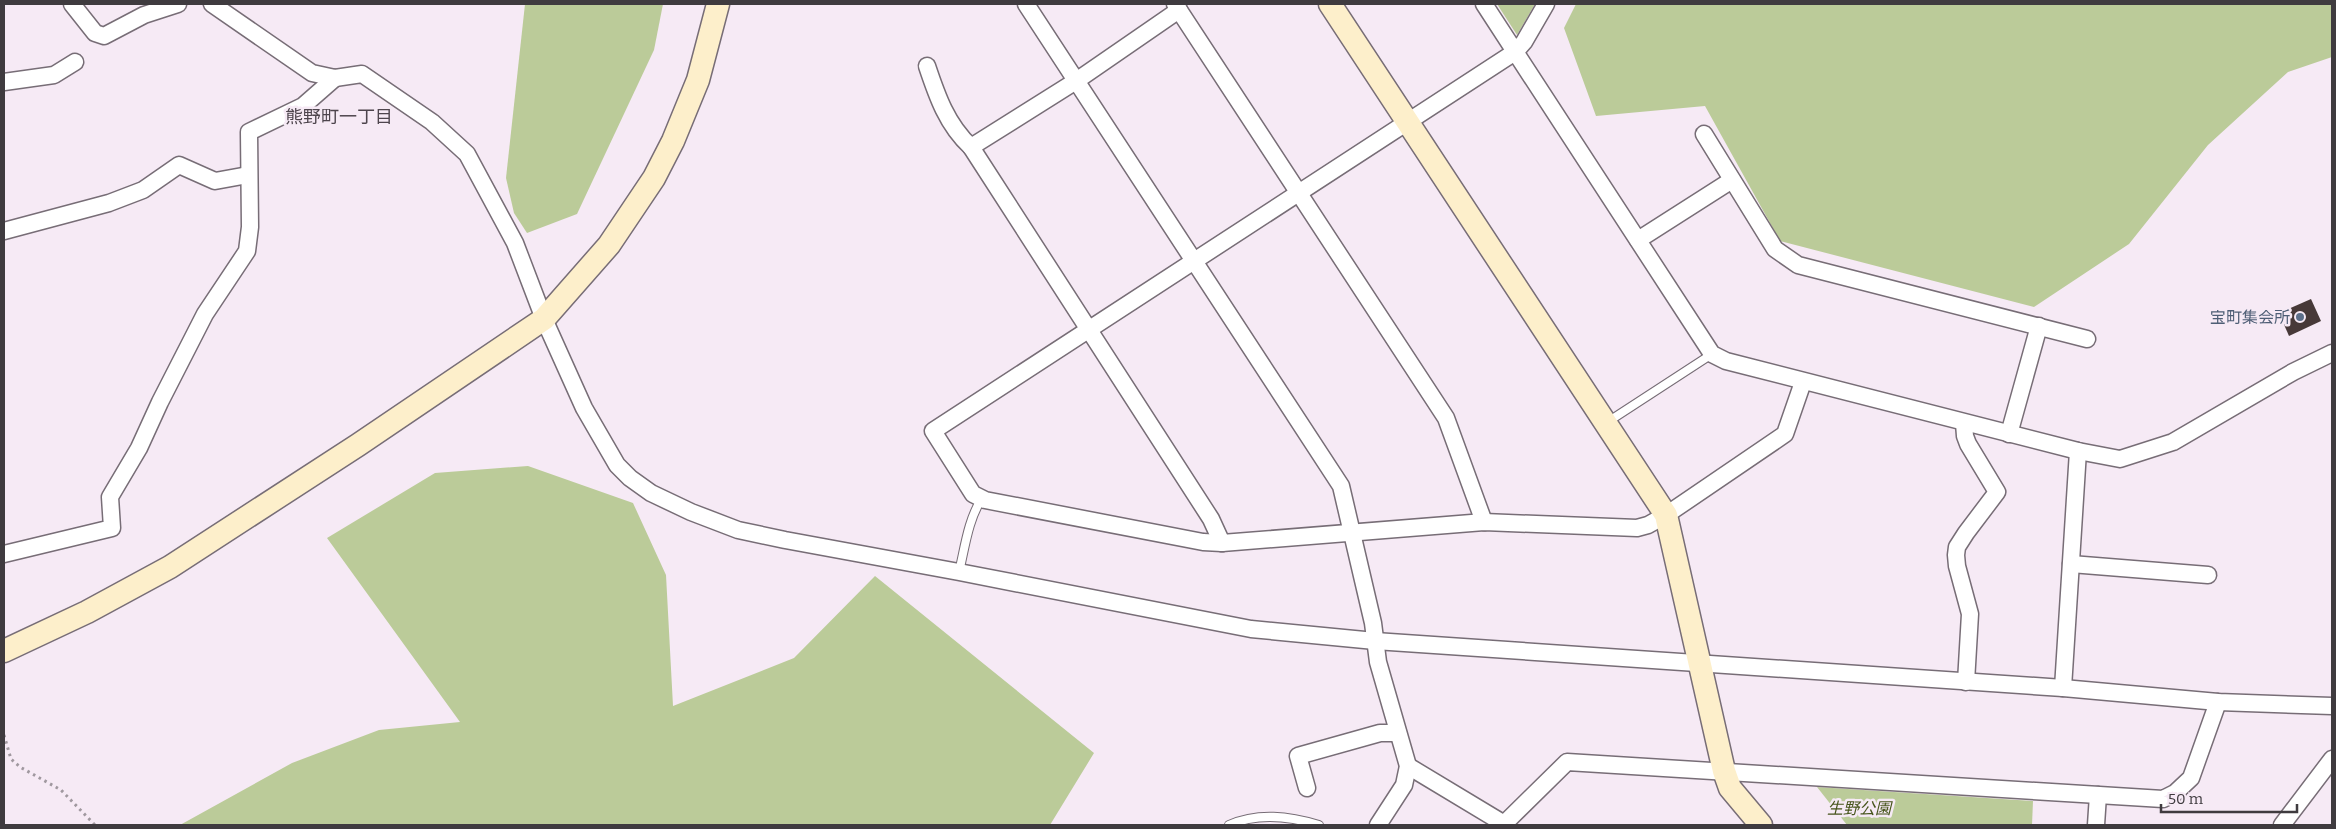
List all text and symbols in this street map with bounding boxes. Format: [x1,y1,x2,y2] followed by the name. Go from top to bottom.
[285,106,393,128] district label: 熊野町一丁目
[2210,308,2290,327] place label: 宝町集会所
[2294,311,2306,323] marker: 宝町集会所
[2161,782,2297,814] scale bar
[2168,790,2204,808] text: 50 m
[1827,799,1893,818] park label: 生野公園

